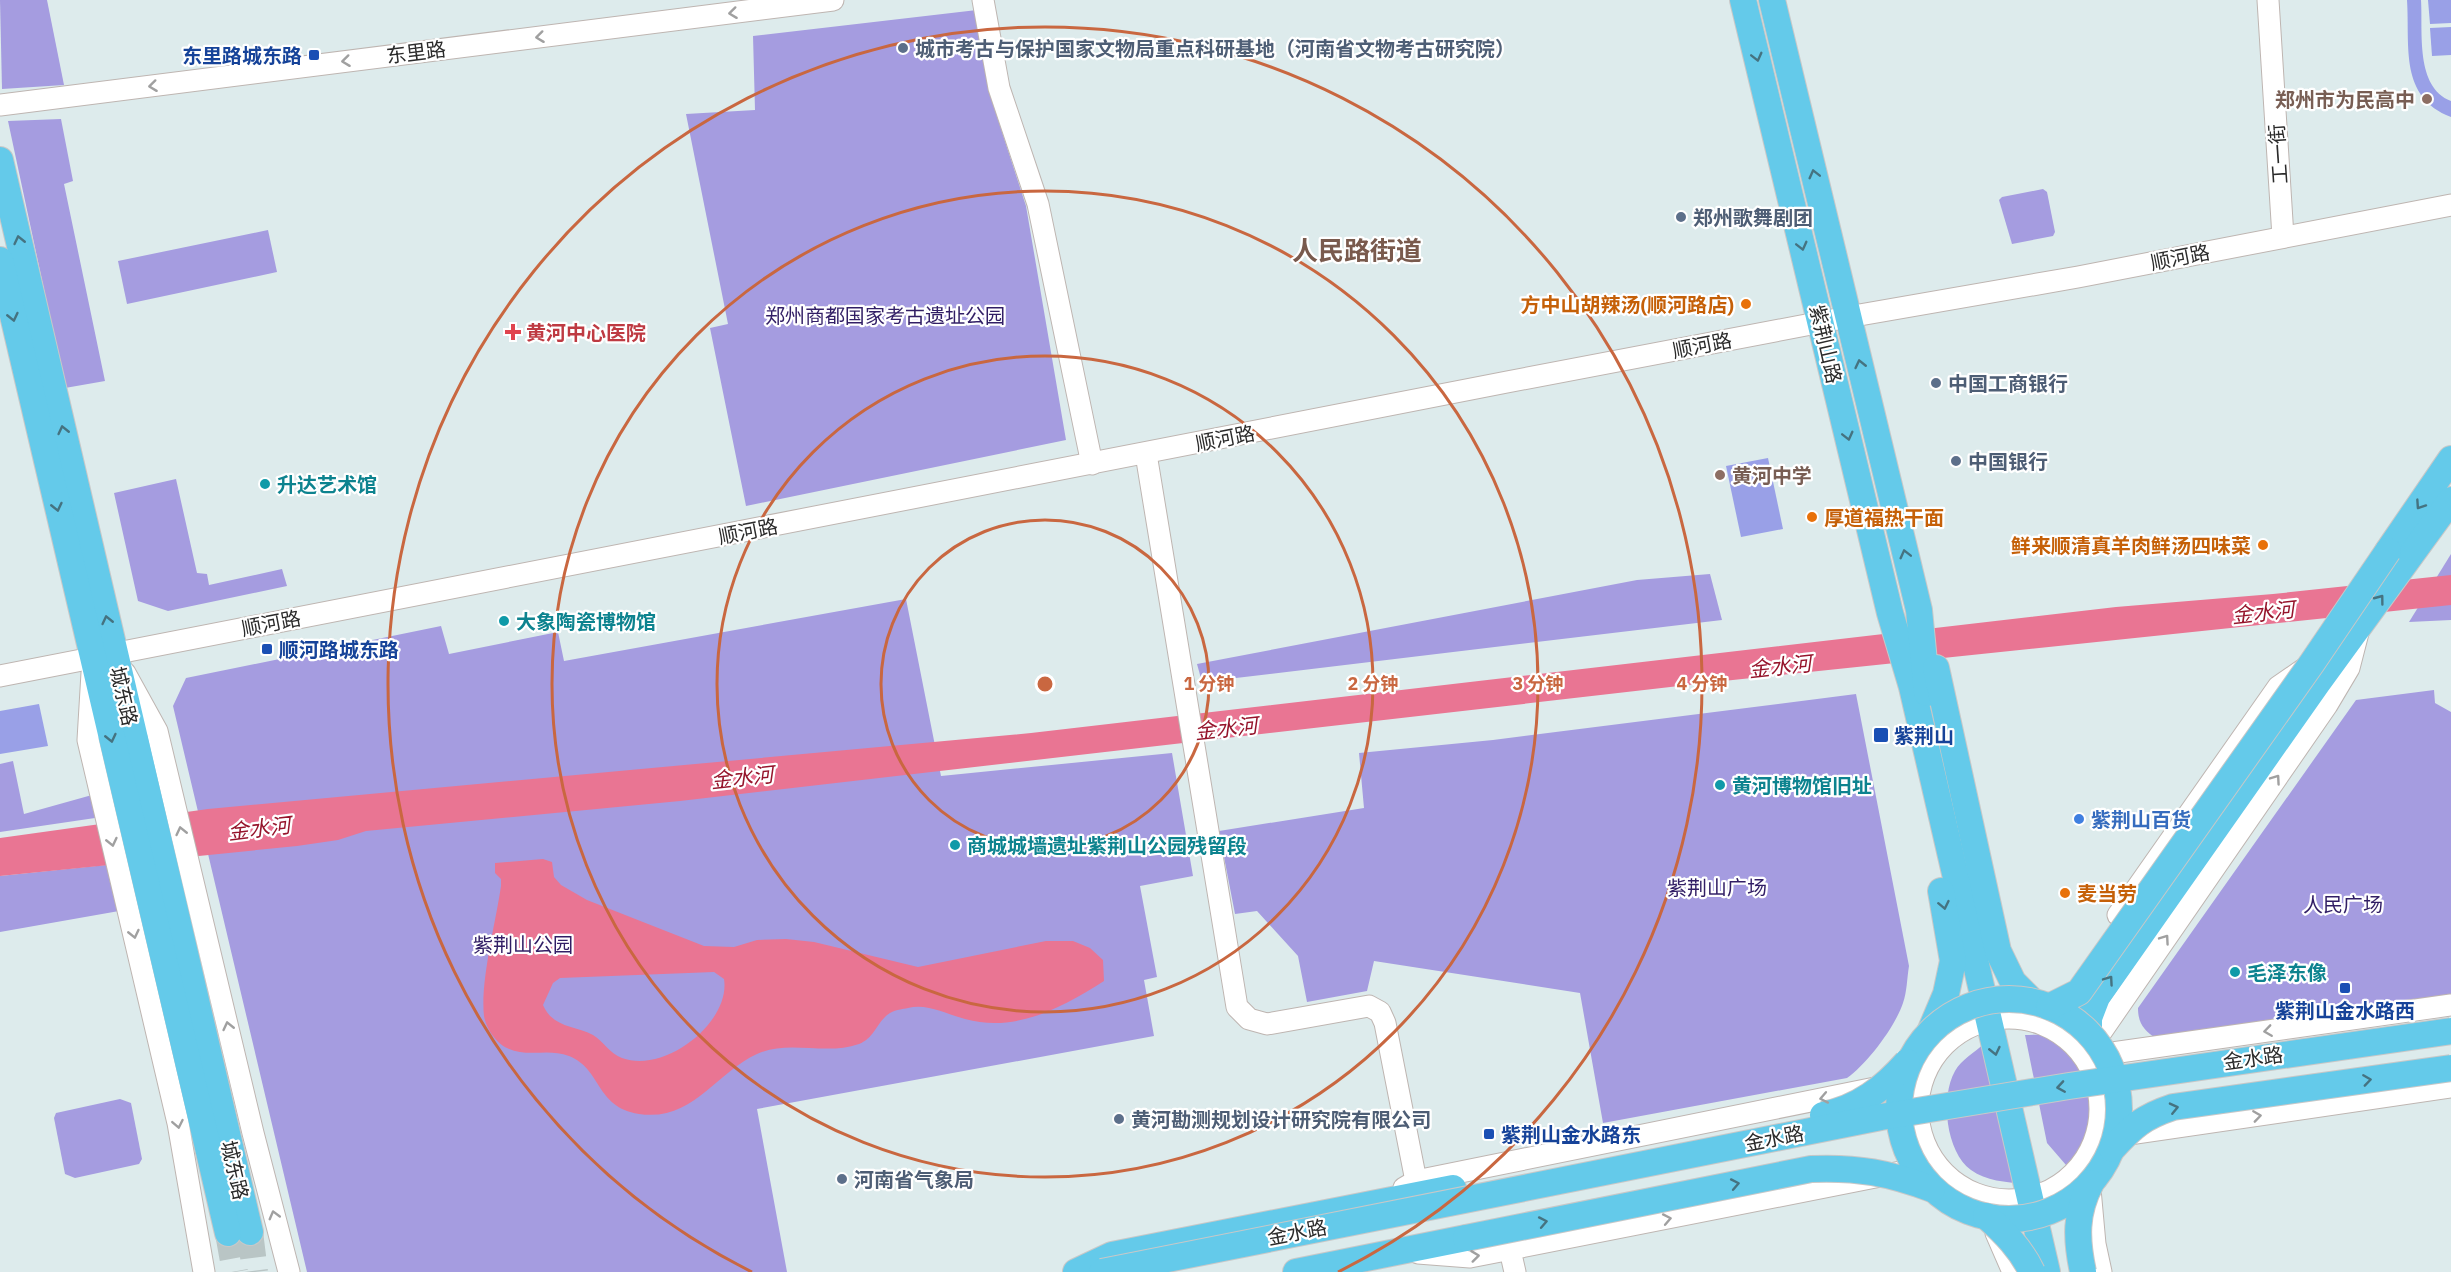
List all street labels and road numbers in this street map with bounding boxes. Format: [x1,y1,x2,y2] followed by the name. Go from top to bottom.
[385,35,447,69] street label: 东里路
[2262,123,2294,185] street label: 工一街
[2148,238,2212,276] street label: 顺河路
[1804,302,1848,386] street label: 紫荆山路
[1670,326,1734,364] street label: 顺河路
[1193,419,1257,457] street label: 顺河路
[716,512,780,550] street label: 顺河路
[239,604,303,642] street label: 顺河路
[104,664,144,728] street label: 城东路
[2221,1040,2285,1076] street label: 金水路
[1742,1119,1806,1157] street label: 金水路
[215,1138,255,1202] street label: 城东路
[1265,1213,1329,1251] street label: 金水路

